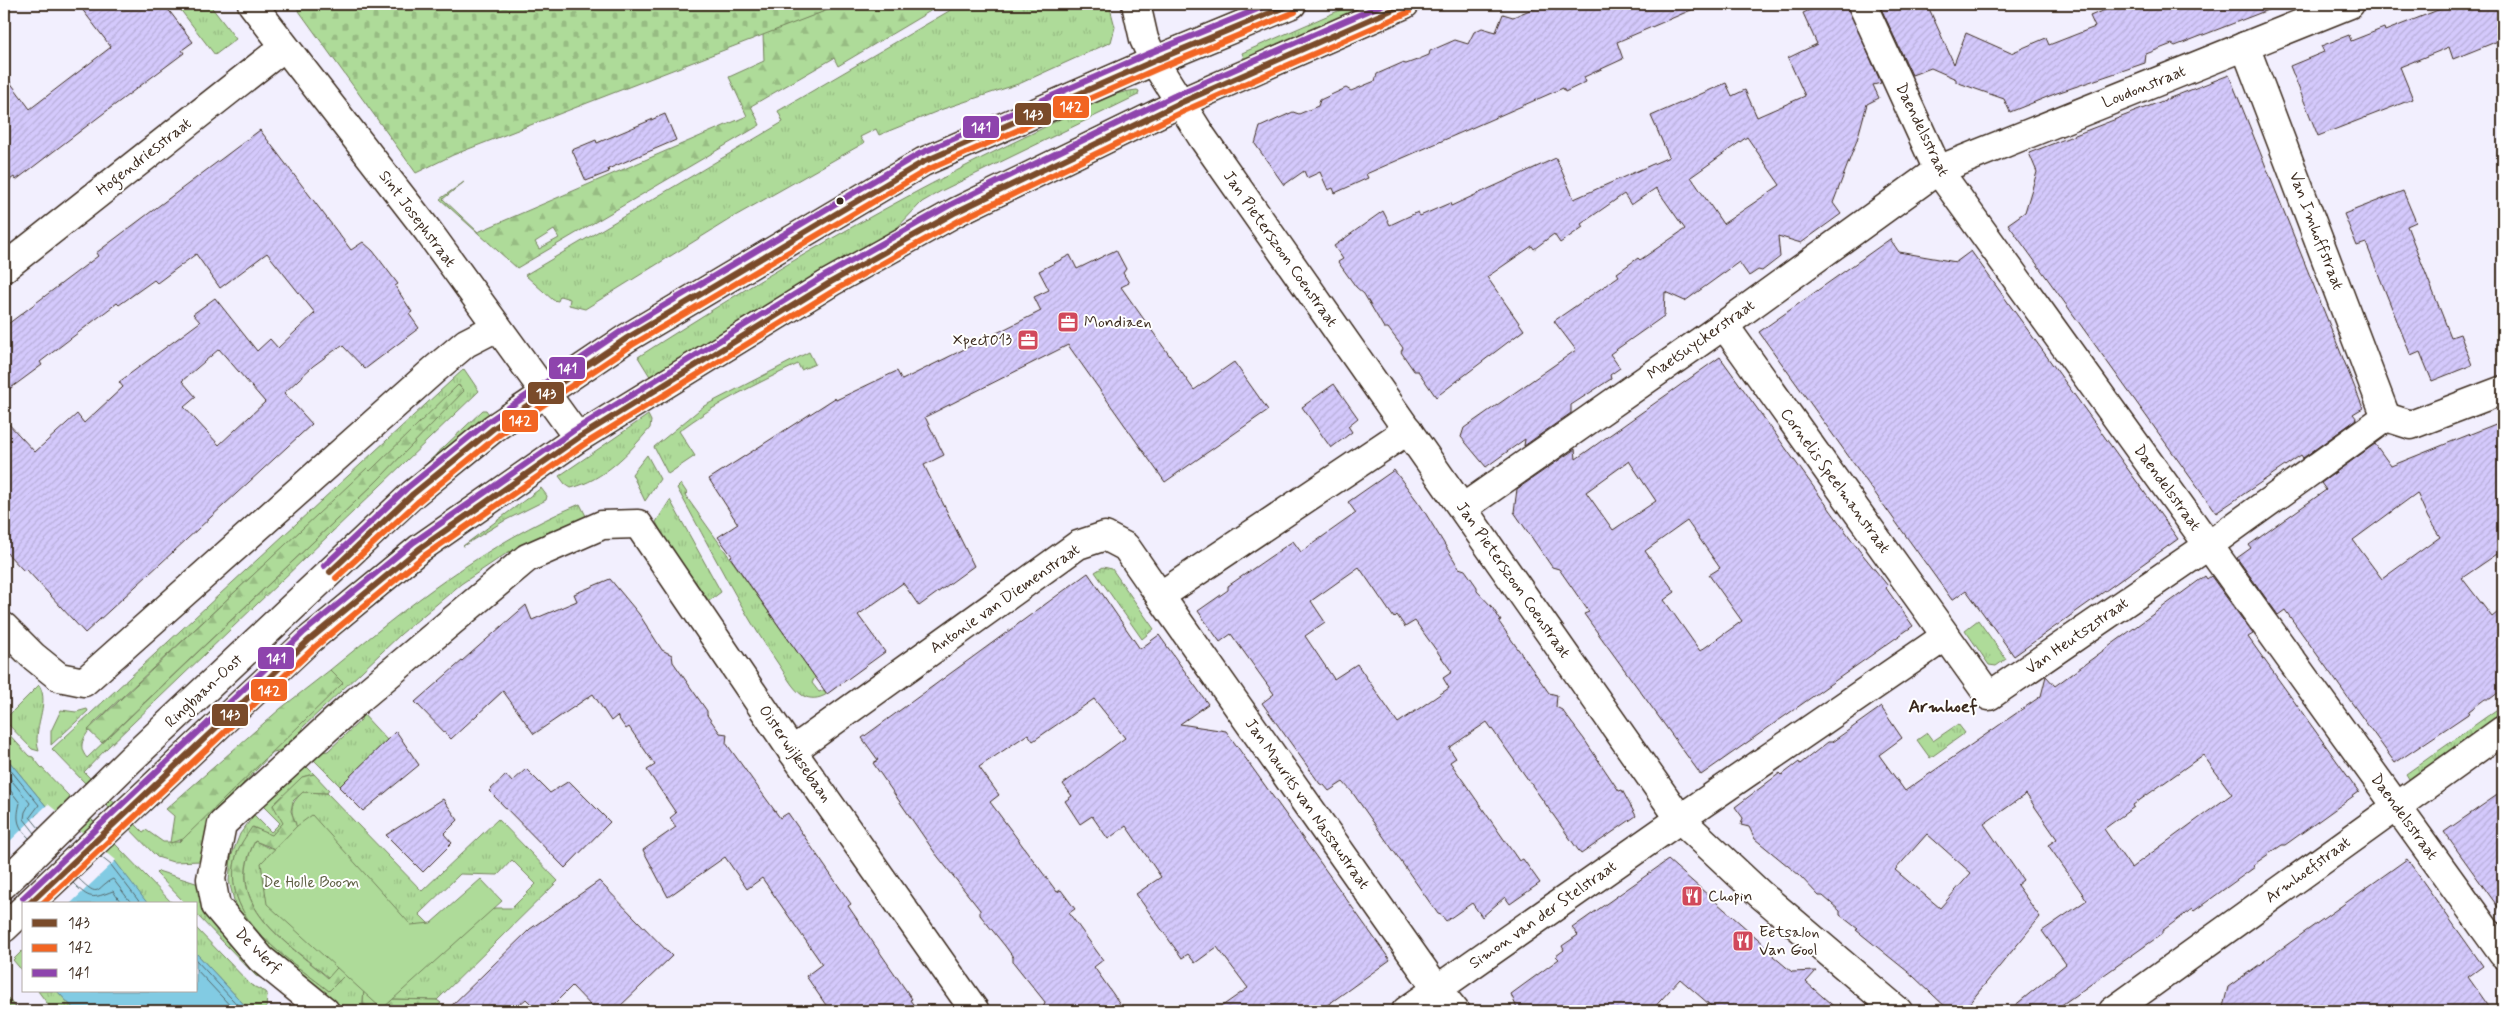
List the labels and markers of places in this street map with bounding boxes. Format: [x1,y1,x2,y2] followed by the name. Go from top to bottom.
[835,196,845,206] unlabelled marker
[1056,310,1080,334] office icon: Mondiaen
[1084,312,1151,333] place label: Mondiaen
[1016,328,1040,352] office icon: Xpect013
[953,330,1012,351] place label: Xpect013
[1680,884,1704,908] restaurant icon: Chopin
[1708,886,1753,907] place label: Chopin
[1759,922,1819,961] place label: Eetsalon Van Gool
[1731,929,1755,953] restaurant icon: Eetsalon Van Gool

